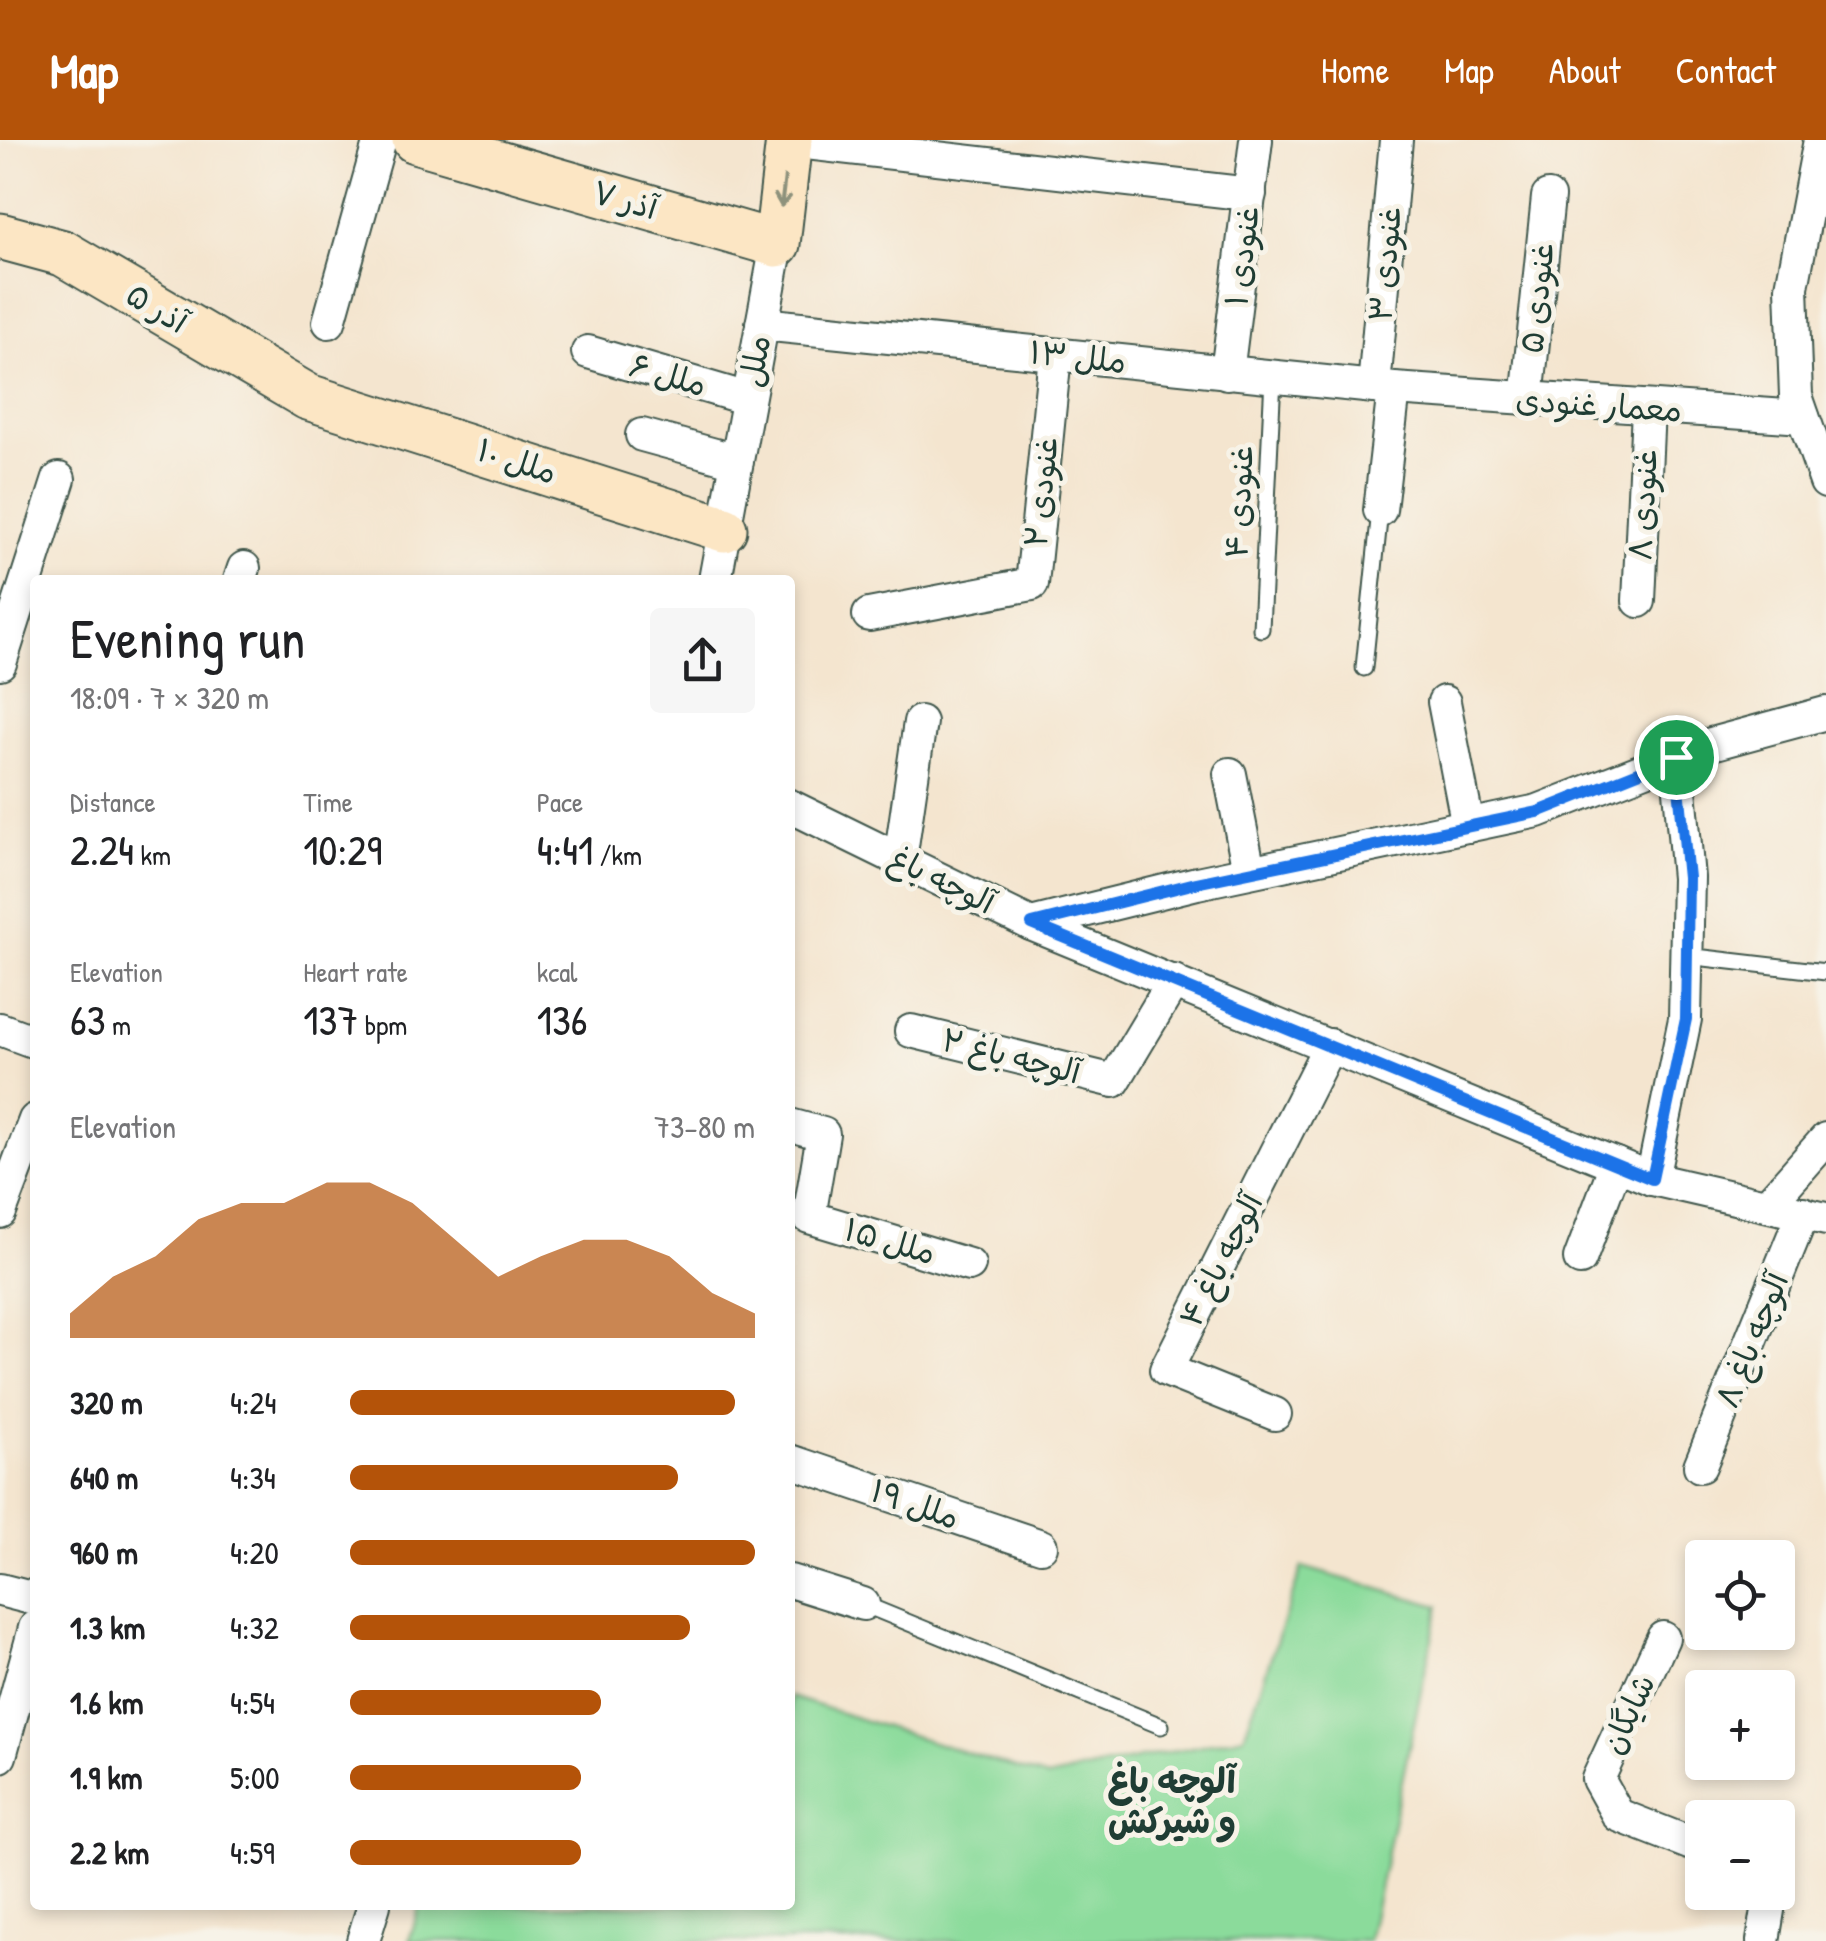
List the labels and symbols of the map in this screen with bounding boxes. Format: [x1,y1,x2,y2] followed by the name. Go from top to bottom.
[588,170,664,230] street label: آذر ۷
[773,175,792,208] one-way arrow
[1214,203,1269,309] street label: ۱ غنودی
[1358,205,1411,323] street label: ۳ غنودی
[1509,240,1564,356] street label: ۵ غنودی
[118,272,197,343] street label: آذر ۵
[1028,330,1129,383] street label: ملل ۱۳
[729,332,780,390] street label: ملل
[624,343,712,406] street label: ۶ ملل
[1514,377,1684,432] street label: معمار غنودی
[472,428,562,494] street label: ۱۰ ملل
[1013,435,1068,549] street label: ۲ غنودی
[1214,444,1263,560] street label: ۴ غنودی
[1618,448,1667,562] street label: ۸ غنودی
[1634,715,1719,800] pin
[881,836,1003,926] street label: آلوچه باغ
[937,1018,1086,1096] street label: ۲ آلوچه باغ
[1169,1185,1275,1335] street label: ۴ آلوچه باغ
[840,1207,941,1274] street label: ملل ۱۵
[1705,1265,1800,1415] street label: ۸ آلوچه باغ
[865,1468,965,1539] street label: ملل ۱۹
[1590,1667,1665,1761] street label: شایگان
[1108,1757,1238,1844] district label: آلوچه باغ و شیرکش

